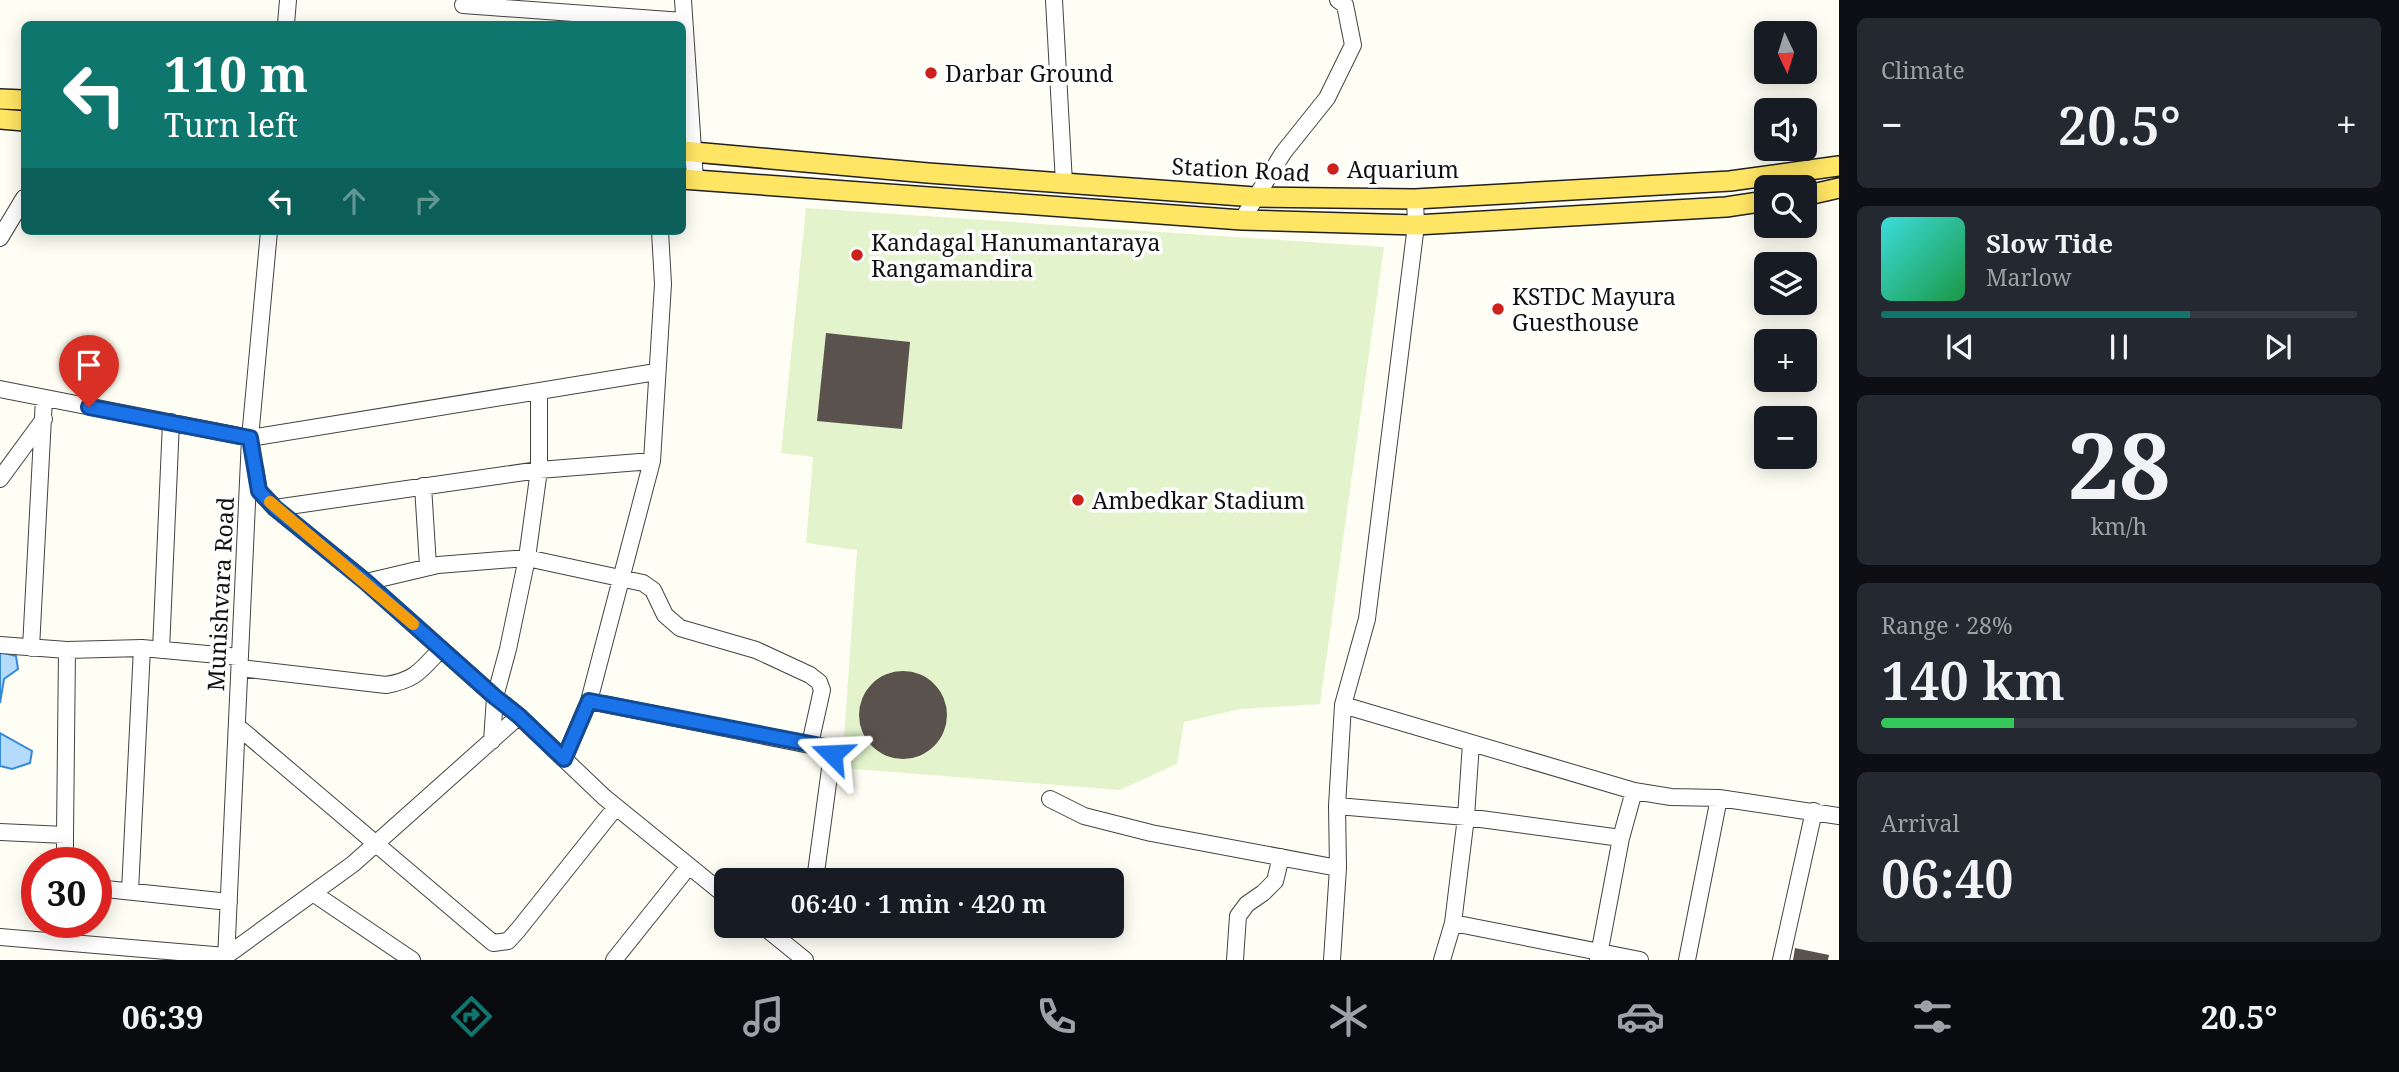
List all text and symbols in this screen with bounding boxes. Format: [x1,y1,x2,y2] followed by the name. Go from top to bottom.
[1754,21,1816,84] north arrow
[1754,21,1817,469] map controls
[164,40,308,106] text: 110 m
[49,49,140,140] icon: left
[1881,54,1965,86] text: Climate
[945,57,1113,89] place label: Darbar Ground
[923,65,939,81] marker: Darbar Ground
[2058,89,2181,160] text: 20.5°
[1754,98,1817,161] button: sound
[1881,98,1903,150] text: −
[2336,98,2357,150] text: +
[164,103,298,146] text: Turn left
[1171,149,1311,189] street label: Station Road
[1347,153,1459,185] place label: Aquarium
[1325,161,1341,177] marker: Aquarium
[1754,175,1817,238] button: search
[262,182,300,220] icon: left
[335,182,373,220] icon: ahead
[408,182,446,220] icon: right
[1986,225,2113,261] text: Slow Tide
[871,226,1160,284] place label: Kandagal Hanumantaraya Rangamandira
[849,247,865,263] marker: Kandagal Hanumantaraya Rangamandira
[1754,252,1817,315] button: layers
[1986,261,2072,293] text: Marlow
[1512,280,1676,338] place label: KSTDC Mayura Guesthouse
[1490,301,1506,317] marker: KSTDC Mayura Guesthouse
[1941,328,1979,366] icon: previous
[2100,328,2138,366] icon: pause
[2259,328,2297,366] icon: next
[1754,329,1817,392] button: +
[59,335,119,407] pin
[70,346,108,384] icon: arrive
[2068,402,2170,526] text: 28
[1754,406,1817,469] button: −
[1092,484,1305,516] place label: Ambedkar Stadium
[1070,492,1086,508] marker: Ambedkar Stadium
[199,496,241,692] street label: Munishvara Road
[2091,510,2147,542] text: km/h
[1881,609,2013,641] text: Range · 28%
[1881,644,2065,715] text: 140 km
[795,717,869,791] position arrow
[1881,807,1960,839] text: Arrival
[1881,842,2014,913] text: 06:40
[21,847,112,938] speed limit sign: 30
[791,885,1047,921] text: 06:40 · 1 min · 420 m
[447,992,496,1041] icon: directions
[739,992,788,1041] icon: music
[1032,992,1081,1041] icon: phone
[1324,992,1373,1041] icon: climate
[1616,992,1665,1041] icon: car
[1908,992,1957,1041] icon: filters
[122,995,204,1038] text: 06:39
[2201,995,2277,1038] text: 20.5°

